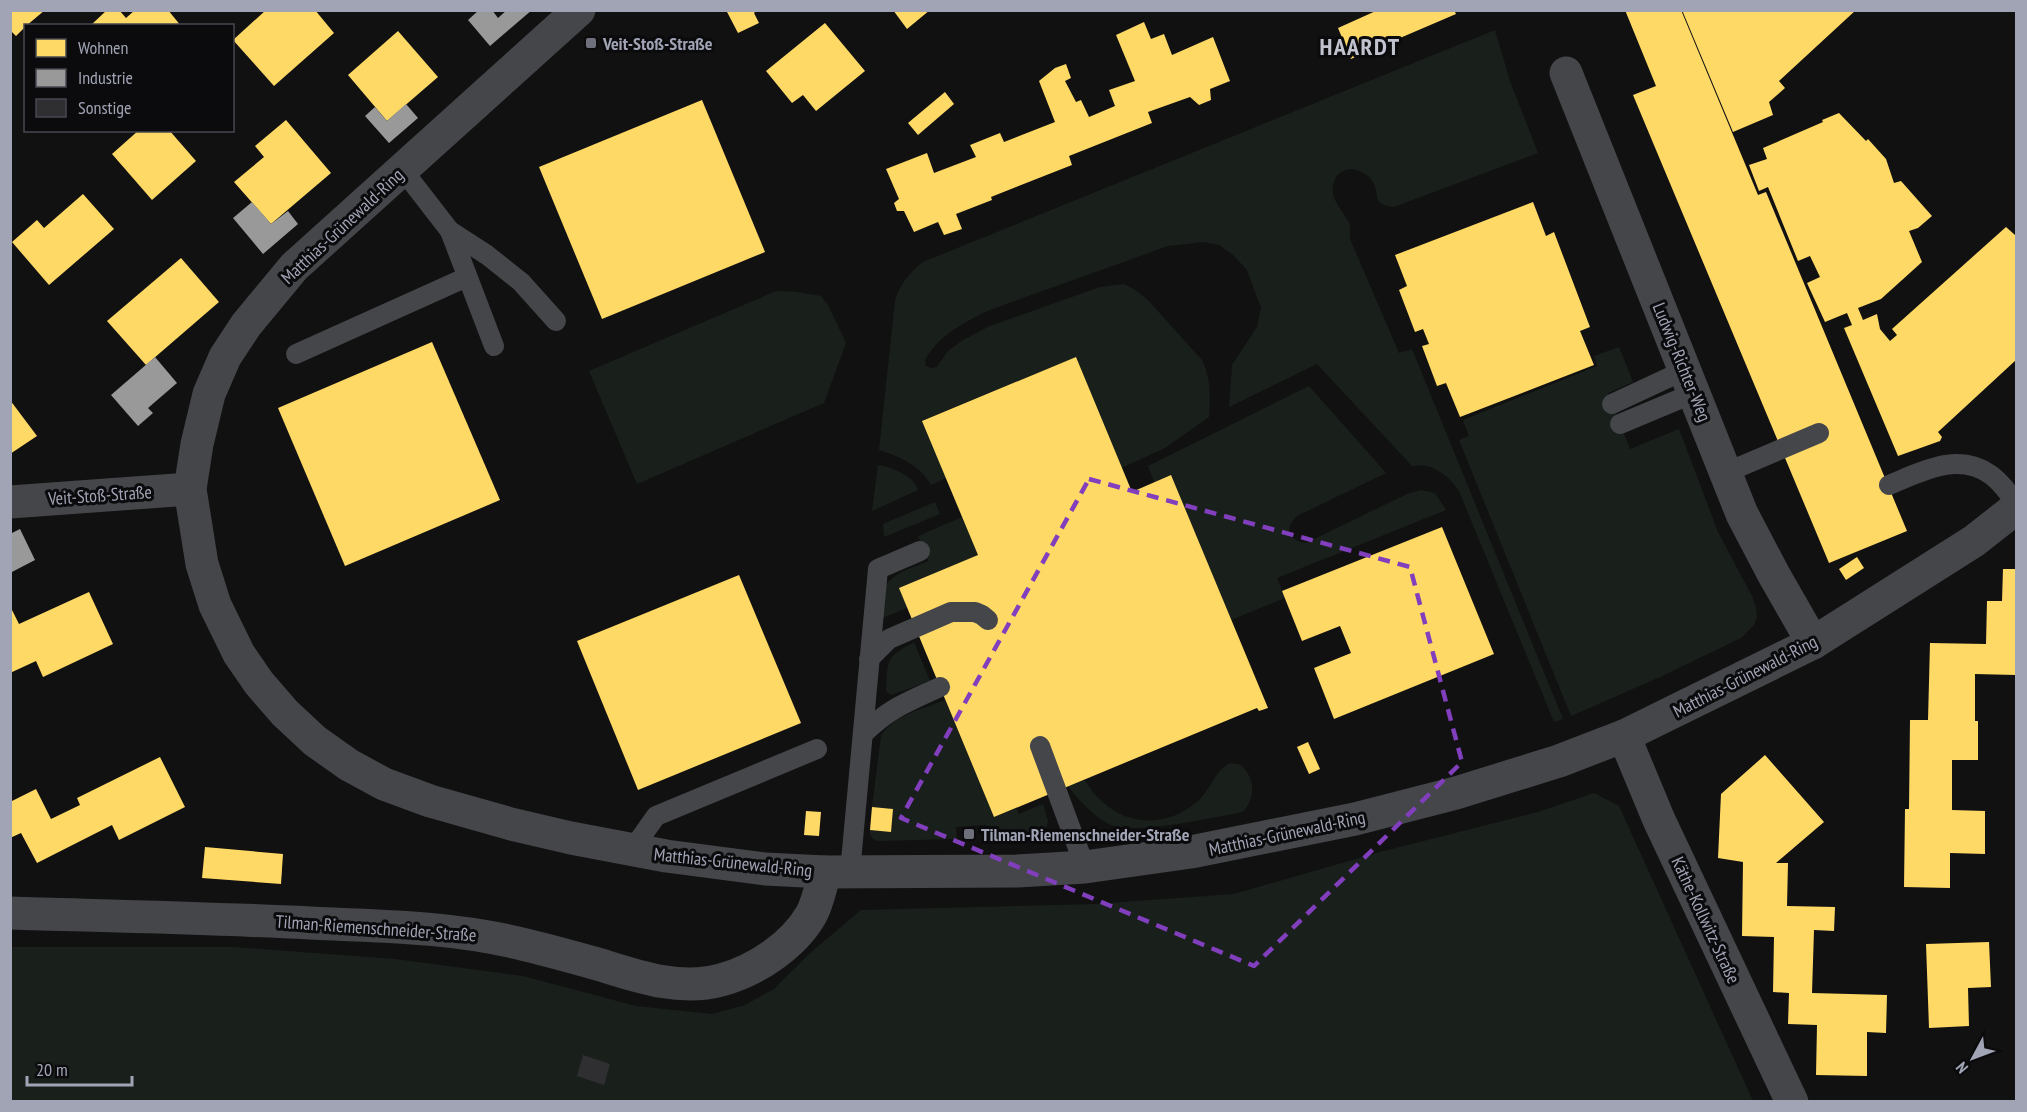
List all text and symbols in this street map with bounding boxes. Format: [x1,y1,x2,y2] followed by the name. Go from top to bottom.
[24,24,234,132] legend
[1319,31,1401,62] district label: HAARDT
[602,32,713,55] place label: Veit-Stoß-Straße
[78,36,128,59] text: Wohnen
[584,36,598,50] marker: Veit-Stoß-Straße
[78,66,133,89] text: Industrie
[78,96,132,119] text: Sonstige
[276,163,408,289] street label: Matthias-Grünewald-Ring
[1648,299,1716,425] street label: Ludwig-Richter-Weg
[46,480,153,510] street label: Veit-Stoß-Straße
[1669,630,1821,722] street label: Matthias-Grünewald-Ring
[1207,805,1367,861] street label: Matthias-Grünewald-Ring
[981,823,1190,846] place label: Tilman-Riemenschneider-Straße
[962,827,976,841] marker: Tilman-Riemenschneider-Straße
[653,842,813,882] street label: Matthias-Grünewald-Ring
[1667,853,1745,987] street label: Käthe-Kollwitz-Straße
[275,910,477,946] street label: Tilman-Riemenschneider-Straße
[1943,1028,2003,1088] north arrow
[27,1049,132,1087] scale bar
[36,1058,68,1081] text: 20 m
[1951,1058,1972,1078] text: N

